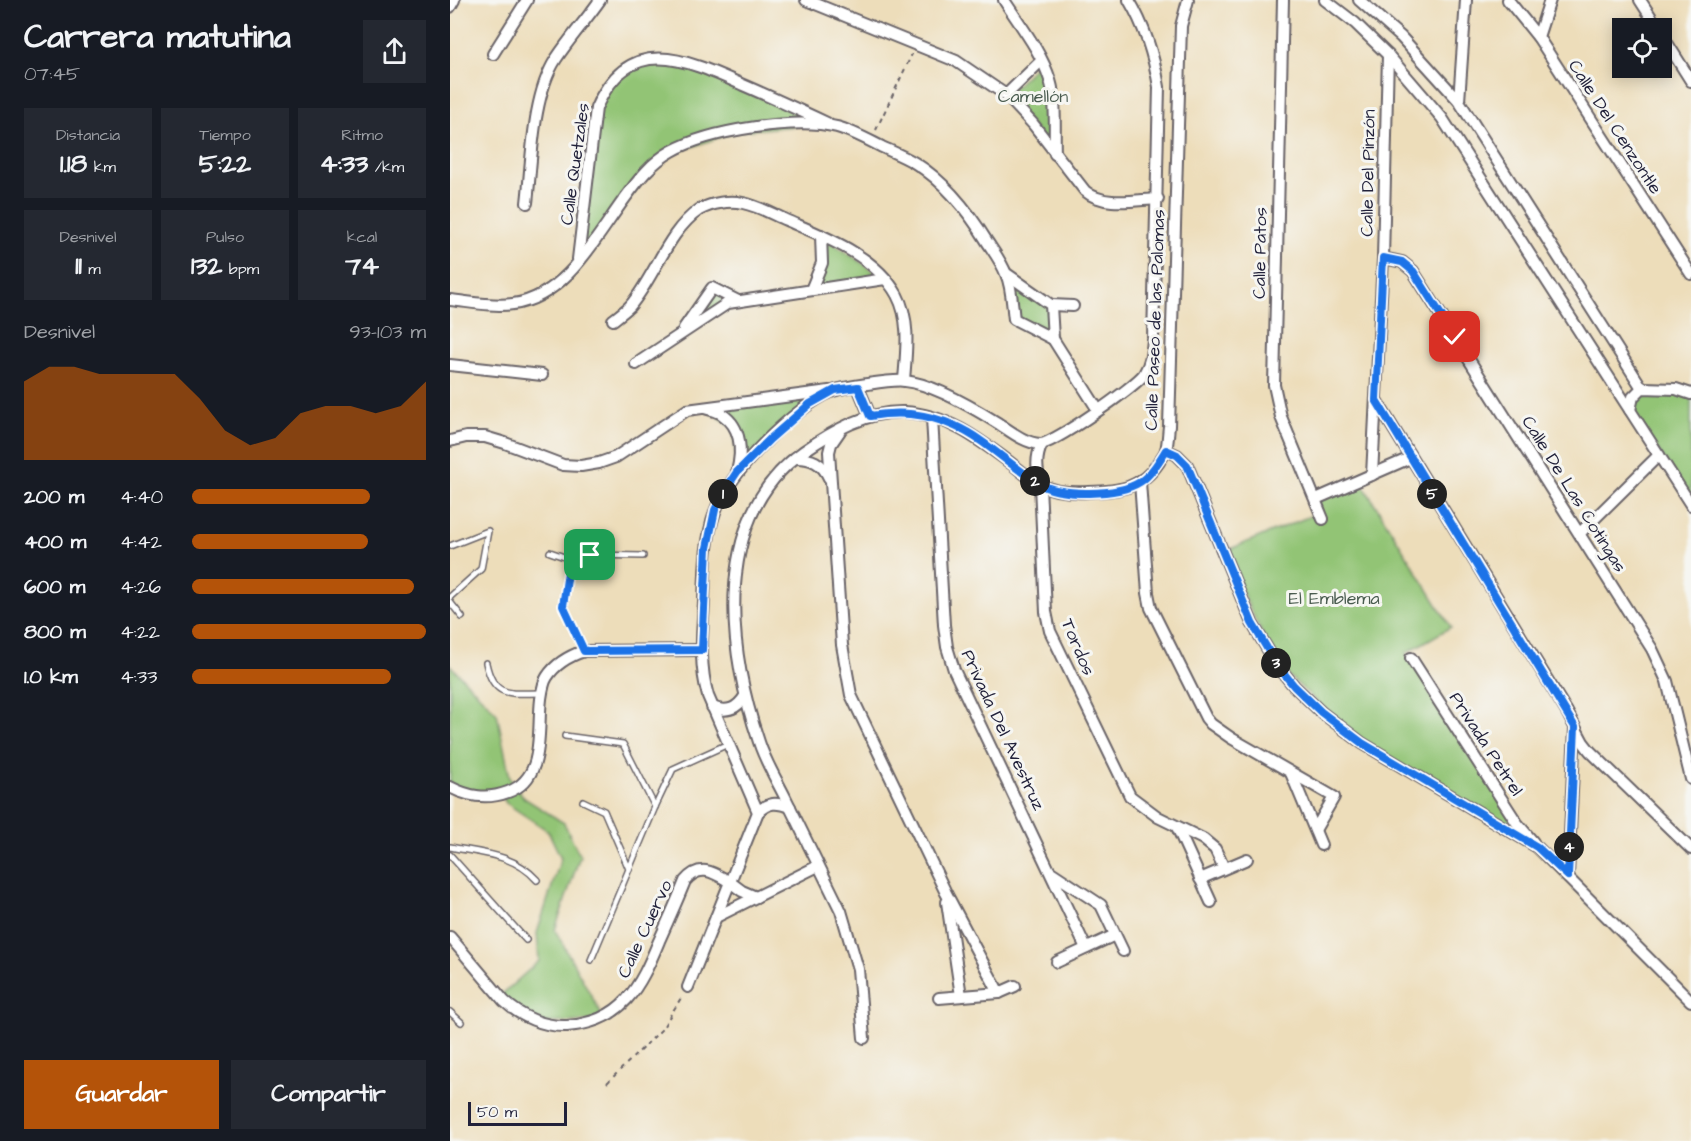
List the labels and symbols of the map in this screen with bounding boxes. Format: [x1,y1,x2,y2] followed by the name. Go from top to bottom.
[1562,55,1668,199] street label: Calle Del Cenzontle
[998,84,1068,109] park label: Camellón
[554,101,596,227] street label: Calle Quetzales
[1354,109,1382,237] street label: Calle Del Pinzón
[1247,207,1273,299] street label: Calle Patos
[1139,209,1171,431] street label: Calle Paseo de las Palomas
[1429,311,1480,362] pin
[1515,411,1632,578] street label: Calle De Las Cotingas
[1020,466,1050,496] pin: 2
[708,479,738,509] pin: 1
[1417,479,1447,509] pin: 5
[564,529,615,580] pin
[1288,586,1380,611] park label: El Emblema
[1055,615,1101,679] street label: Tordos
[955,646,1051,814] street label: Privada Del Avestruz
[1261,648,1291,678] pin: 3
[1443,687,1529,801] street label: Privada Petrel
[1554,832,1584,862] pin: 4
[611,876,679,982] street label: Calle Cuervo
[468,1099,567,1126] scale bar

